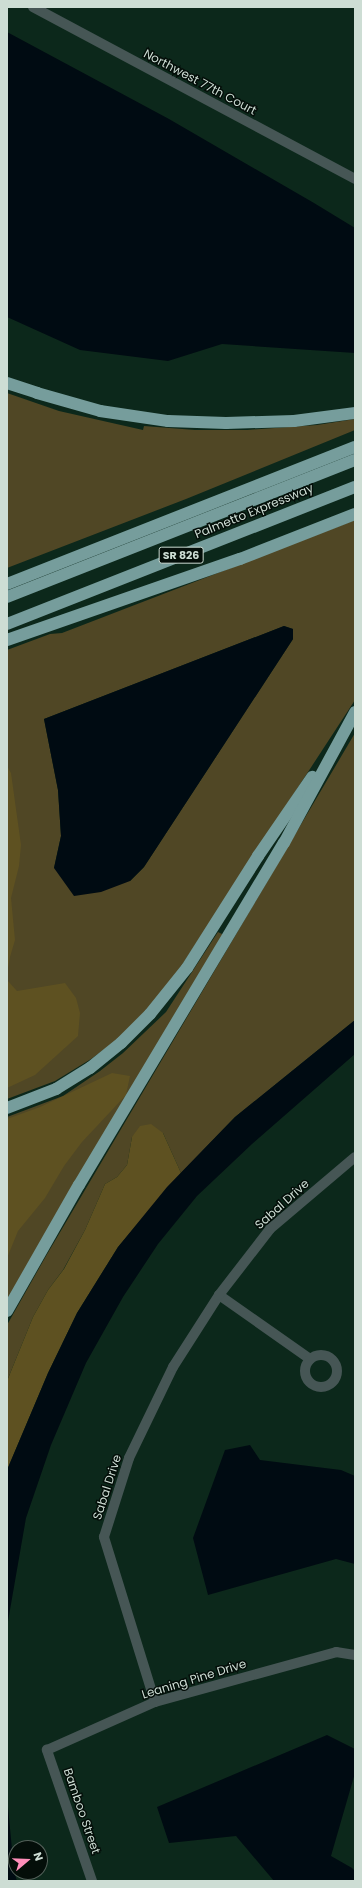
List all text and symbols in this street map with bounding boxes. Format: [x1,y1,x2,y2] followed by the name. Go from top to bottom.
[141,46,259,118] street label: Northwest 77th Court
[193,481,315,541] street label: Palmetto Expressway
[158,546,204,564] road number: SR 826
[252,1176,312,1232] street label: Sabal Drive
[90,1453,124,1521] street label: Sabal Drive
[140,1656,248,1702] street label: Leaning Pine Drive
[61,1766,103,1856] street label: Bamboo Street
[8,1840,48,1880] north arrow
[29,1850,47,1863] text: N

